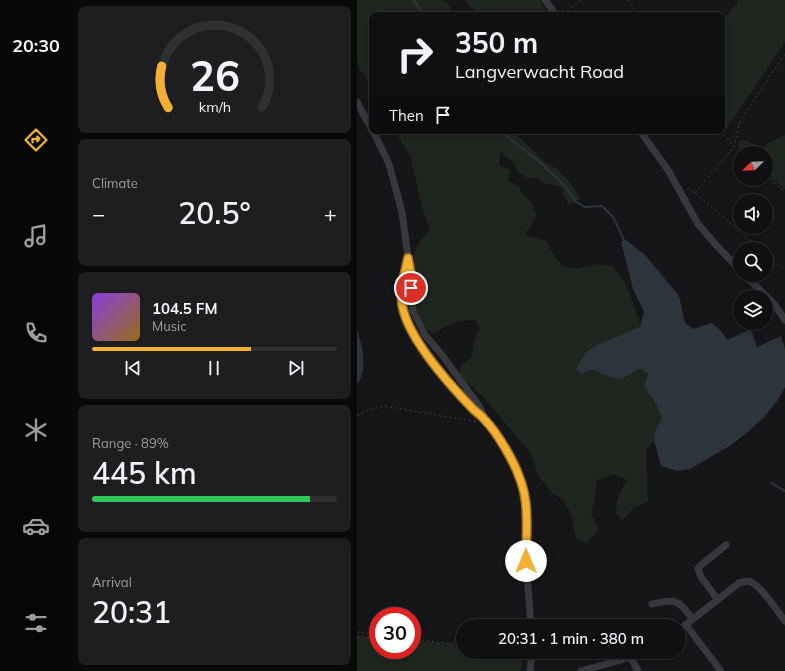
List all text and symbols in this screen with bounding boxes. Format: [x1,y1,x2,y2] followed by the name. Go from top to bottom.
[455,25,538,60] text: 350 m
[389,28,441,80] icon: right
[12,34,60,57] text: 20:30
[190,48,239,100] text: 26
[455,60,624,83] text: Langverwacht Road
[198,97,231,115] text: km/h
[432,104,454,126] icon: arrive
[389,106,424,125] text: Then
[22,126,50,154] icon: directions
[733,146,773,186] north arrow
[733,146,773,330] map controls
[92,175,138,191] text: Climate
[178,194,251,232] text: 20.5°
[733,194,773,234] button: sound
[92,200,105,228] text: −
[324,200,337,228] text: +
[22,222,50,250] icon: music
[733,242,773,282] button: search
[394,271,428,305] pin
[400,277,422,299] icon: arrive
[733,290,773,330] button: layers
[152,299,217,318] text: 104.5 FM
[152,318,187,334] text: Music
[22,319,50,347] icon: phone
[122,357,144,379] icon: previous
[203,357,225,379] icon: pause
[285,357,307,379] icon: next
[22,416,50,444] icon: climate
[92,435,169,451] text: Range · 89%
[92,454,197,492] text: 445 km
[22,512,50,540] icon: car
[505,540,547,582] position arrow
[92,574,132,590] text: Arrival
[92,593,171,631] text: 20:31
[369,607,421,659] speed limit sign: 30
[22,609,50,637] icon: filters
[498,629,644,648] text: 20:31 · 1 min · 380 m

